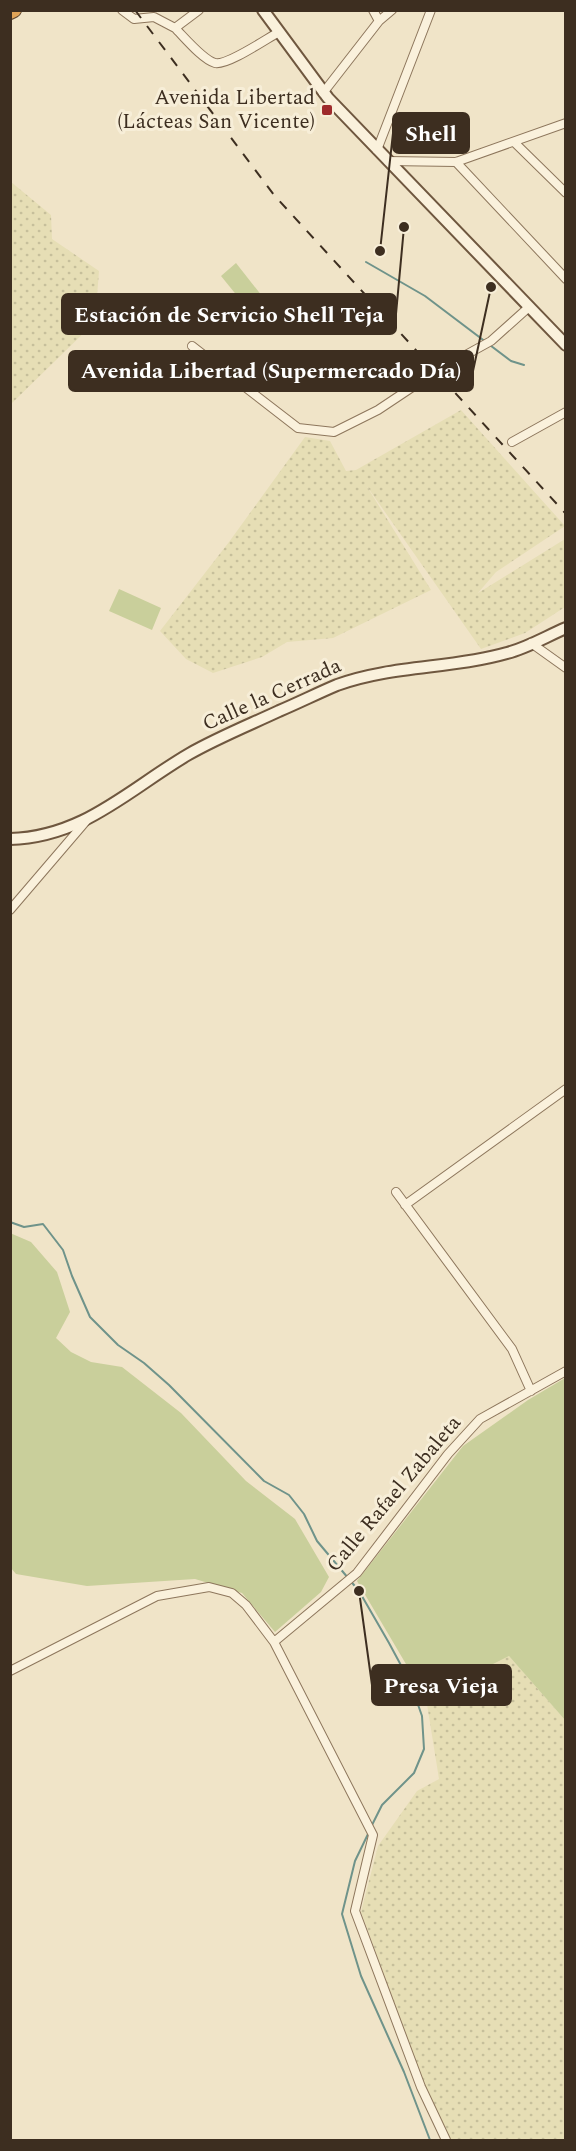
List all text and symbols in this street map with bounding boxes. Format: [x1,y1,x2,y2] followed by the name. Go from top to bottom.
[117,82,315,138] place label: Avenida Libertad (Lácteas San Vicente)
[320,103,334,117] marker: Avenida Libertad (Lácteas San Vicente)
[393,113,469,153] callout: Shell
[405,118,457,151] text: Shell
[62,294,396,334] callout: Estación de Servicio Shell Teja
[74,299,385,332] text: Estación de Servicio Shell Teja
[69,351,473,391] callout: Avenida Libertad (Supermercado Día)
[81,355,461,388] text: Avenida Libertad (Supermercado Día)
[197,650,347,740] street label: Calle la Cerrada
[319,1408,470,1579] street label: Calle Rafael Zabaleta
[372,1665,511,1705] callout: Presa Vieja
[384,1670,499,1703] text: Presa Vieja

